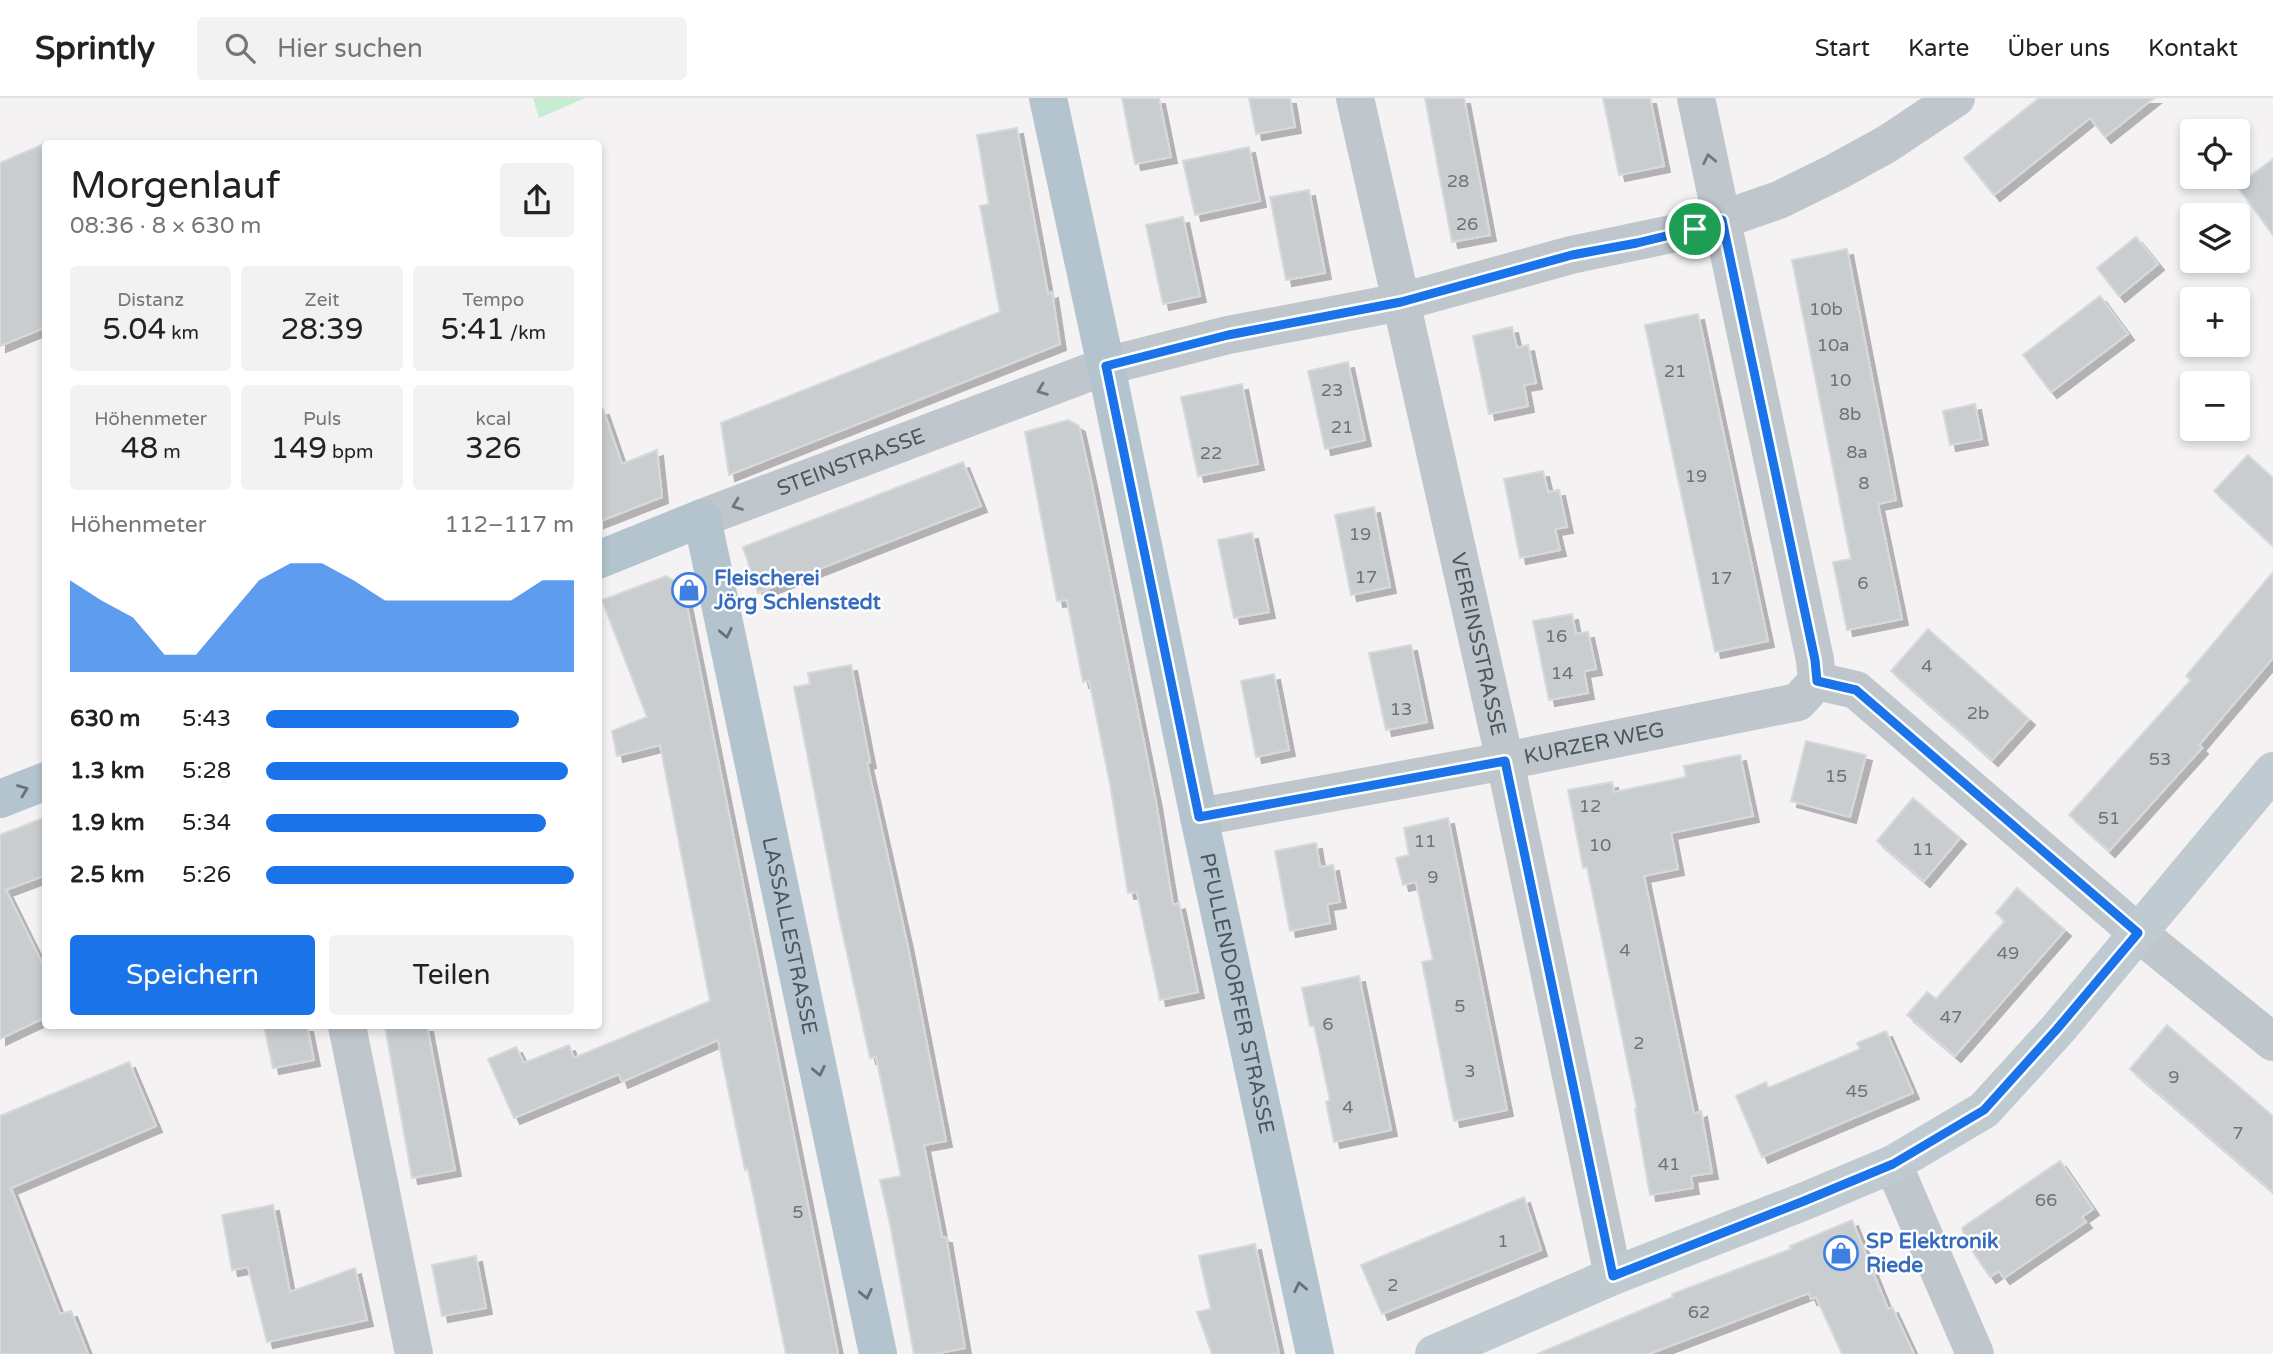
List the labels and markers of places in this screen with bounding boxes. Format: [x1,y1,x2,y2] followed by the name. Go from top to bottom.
[1665,199,1725,259] pin
[713,566,881,615] place label: Fleischerei Jörg Schlenstedt
[670,571,708,609] shop icon: Fleischerei Jörg Schlenstedt
[1866,1229,1999,1278] place label: SP Elektronik Riede
[1822,1234,1860,1272] shop icon: SP Elektronik Riede

